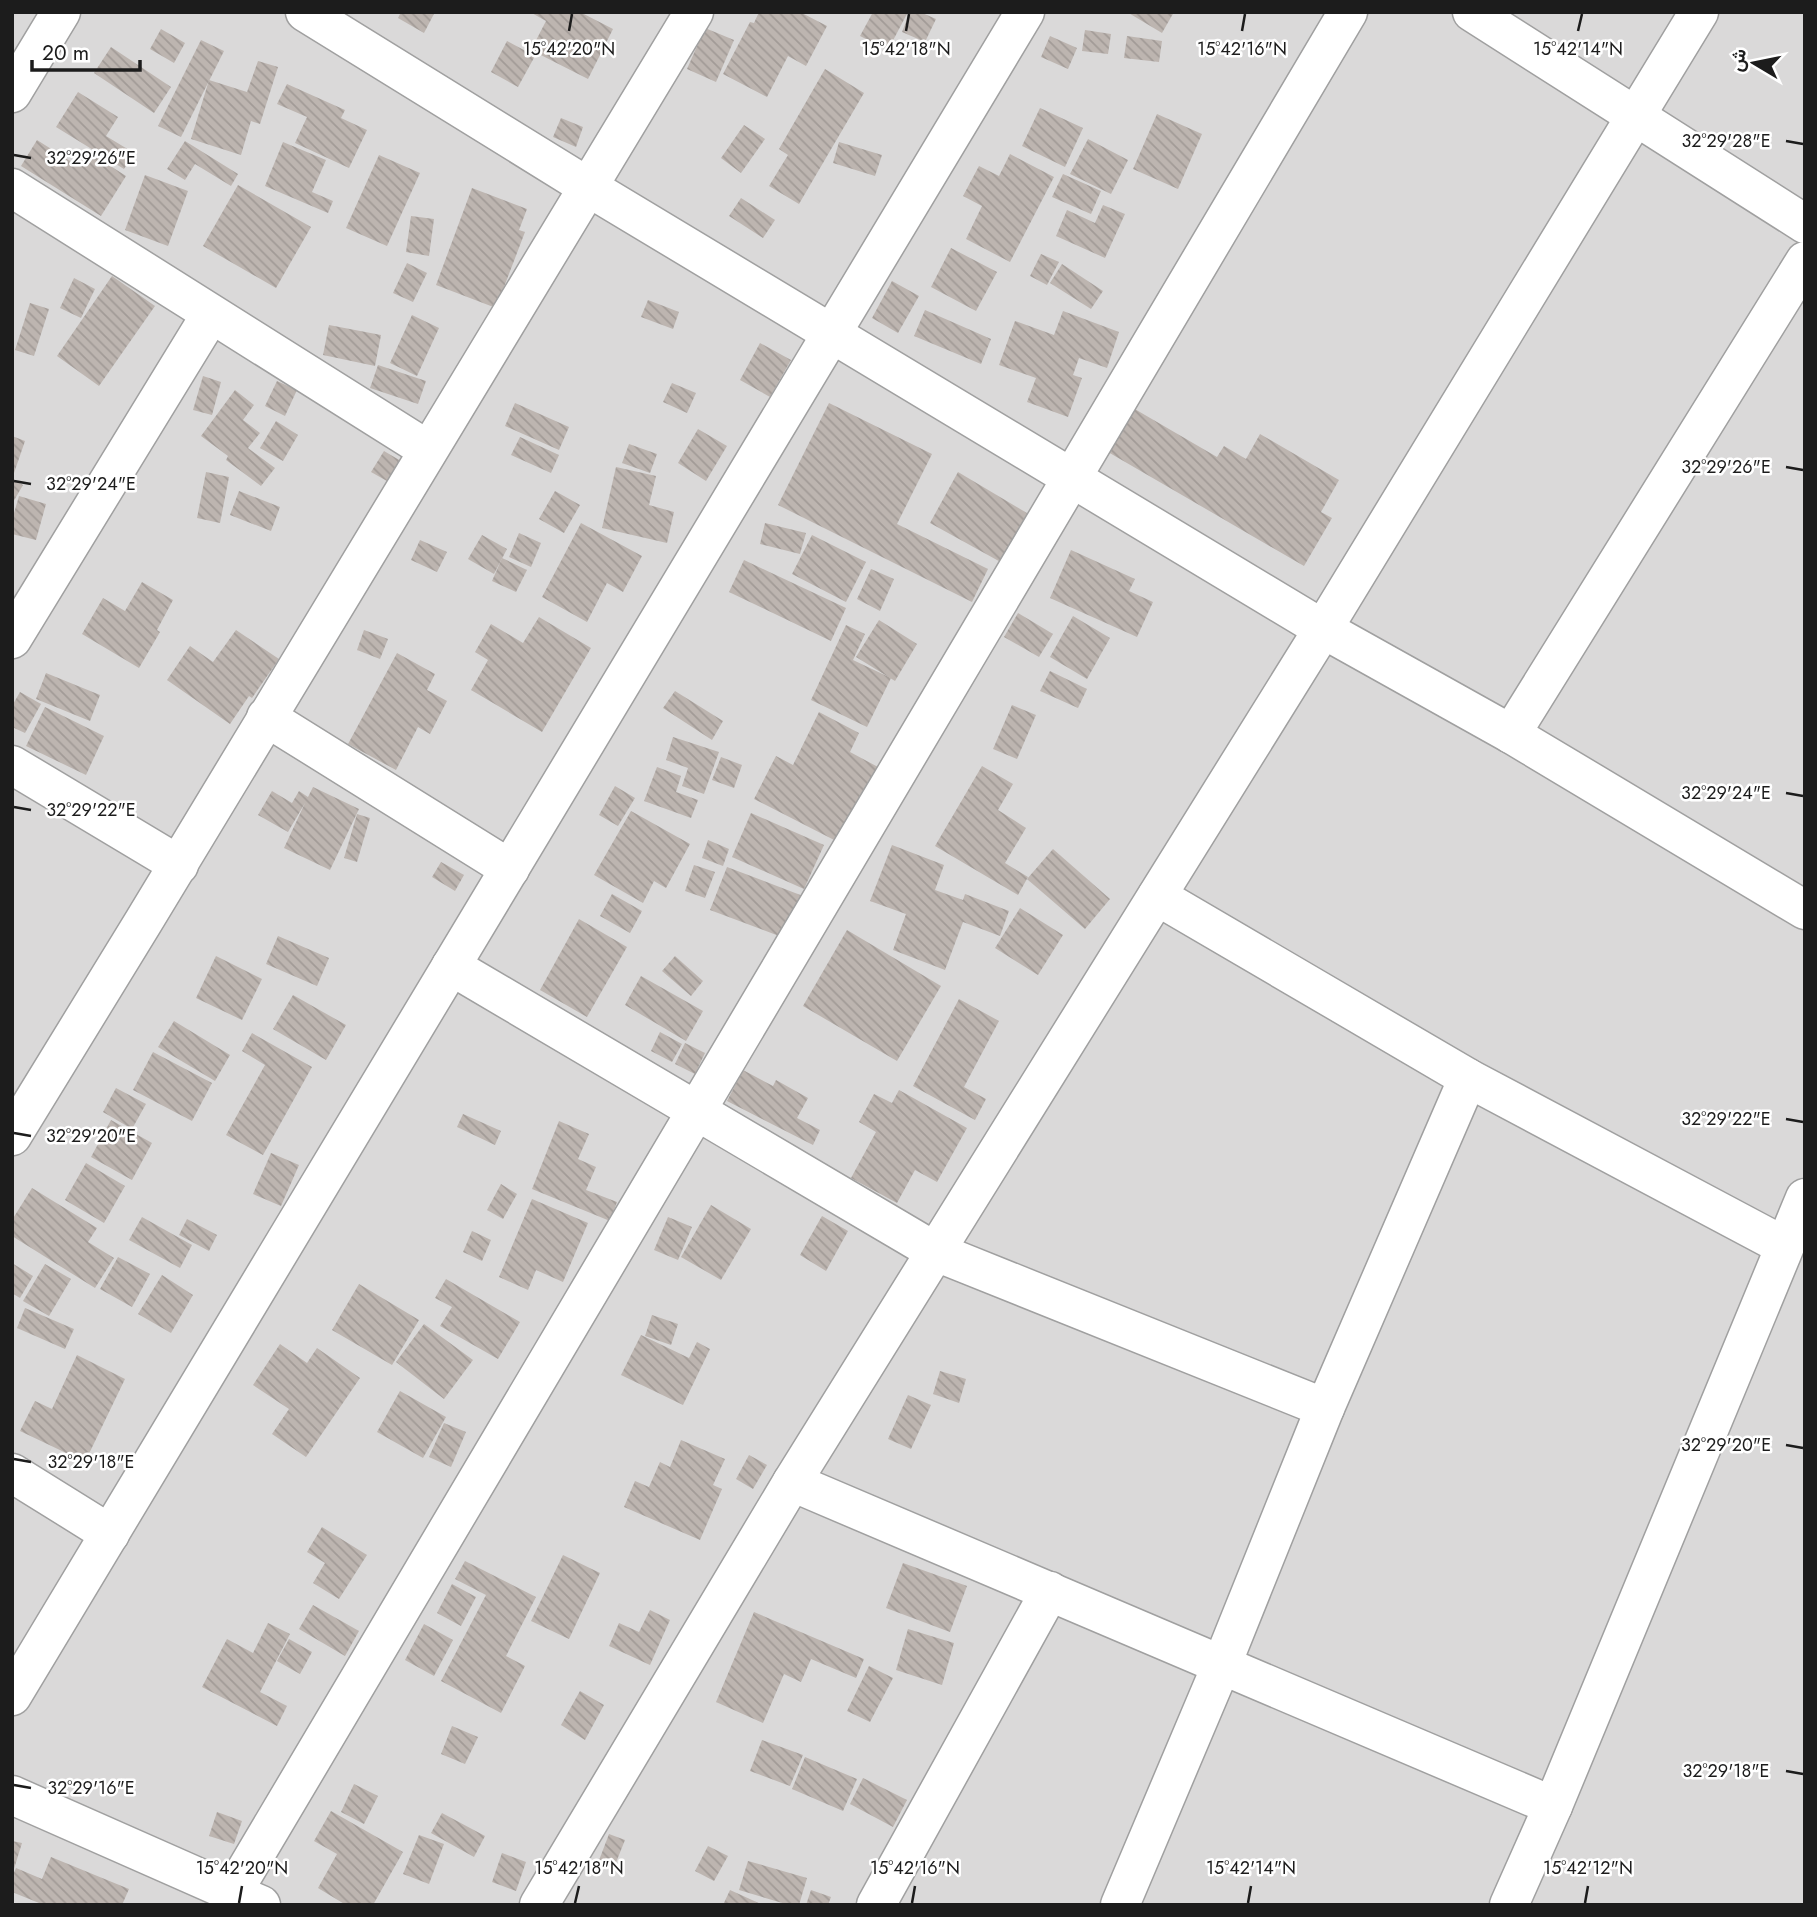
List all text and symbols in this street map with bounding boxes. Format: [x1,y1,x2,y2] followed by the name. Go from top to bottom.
[32,28,140,72] scale bar
[1719,28,1789,98] north arrow
[523,36,615,62] text: 15°42'20"N
[861,36,951,62] text: 15°42'18"N
[1197,36,1287,62] text: 15°42'16"N
[1533,36,1623,62] text: 15°42'14"N
[42,38,89,68] text: 20 m
[1722,46,1753,74] text: ش
[1681,128,1771,154] text: 32°29'28"E
[46,145,136,171] text: 32°29'26"E
[1681,454,1771,480] text: 32°29'26"E
[46,471,136,497] text: 32°29'24"E
[1681,780,1771,806] text: 32°29'24"E
[46,797,136,823] text: 32°29'22"E
[1681,1106,1771,1132] text: 32°29'22"E
[46,1123,136,1149] text: 32°29'20"E
[1681,1432,1771,1458] text: 32°29'20"E
[47,1449,135,1475] text: 32°29'18"E
[1682,1758,1770,1784] text: 32°29'18"E
[47,1775,135,1801] text: 32°29'16"E
[196,1855,288,1881] text: 15°42'20"N
[534,1855,624,1881] text: 15°42'18"N
[870,1855,960,1881] text: 15°42'16"N
[1206,1855,1296,1881] text: 15°42'14"N
[1543,1855,1633,1881] text: 15°42'12"N

